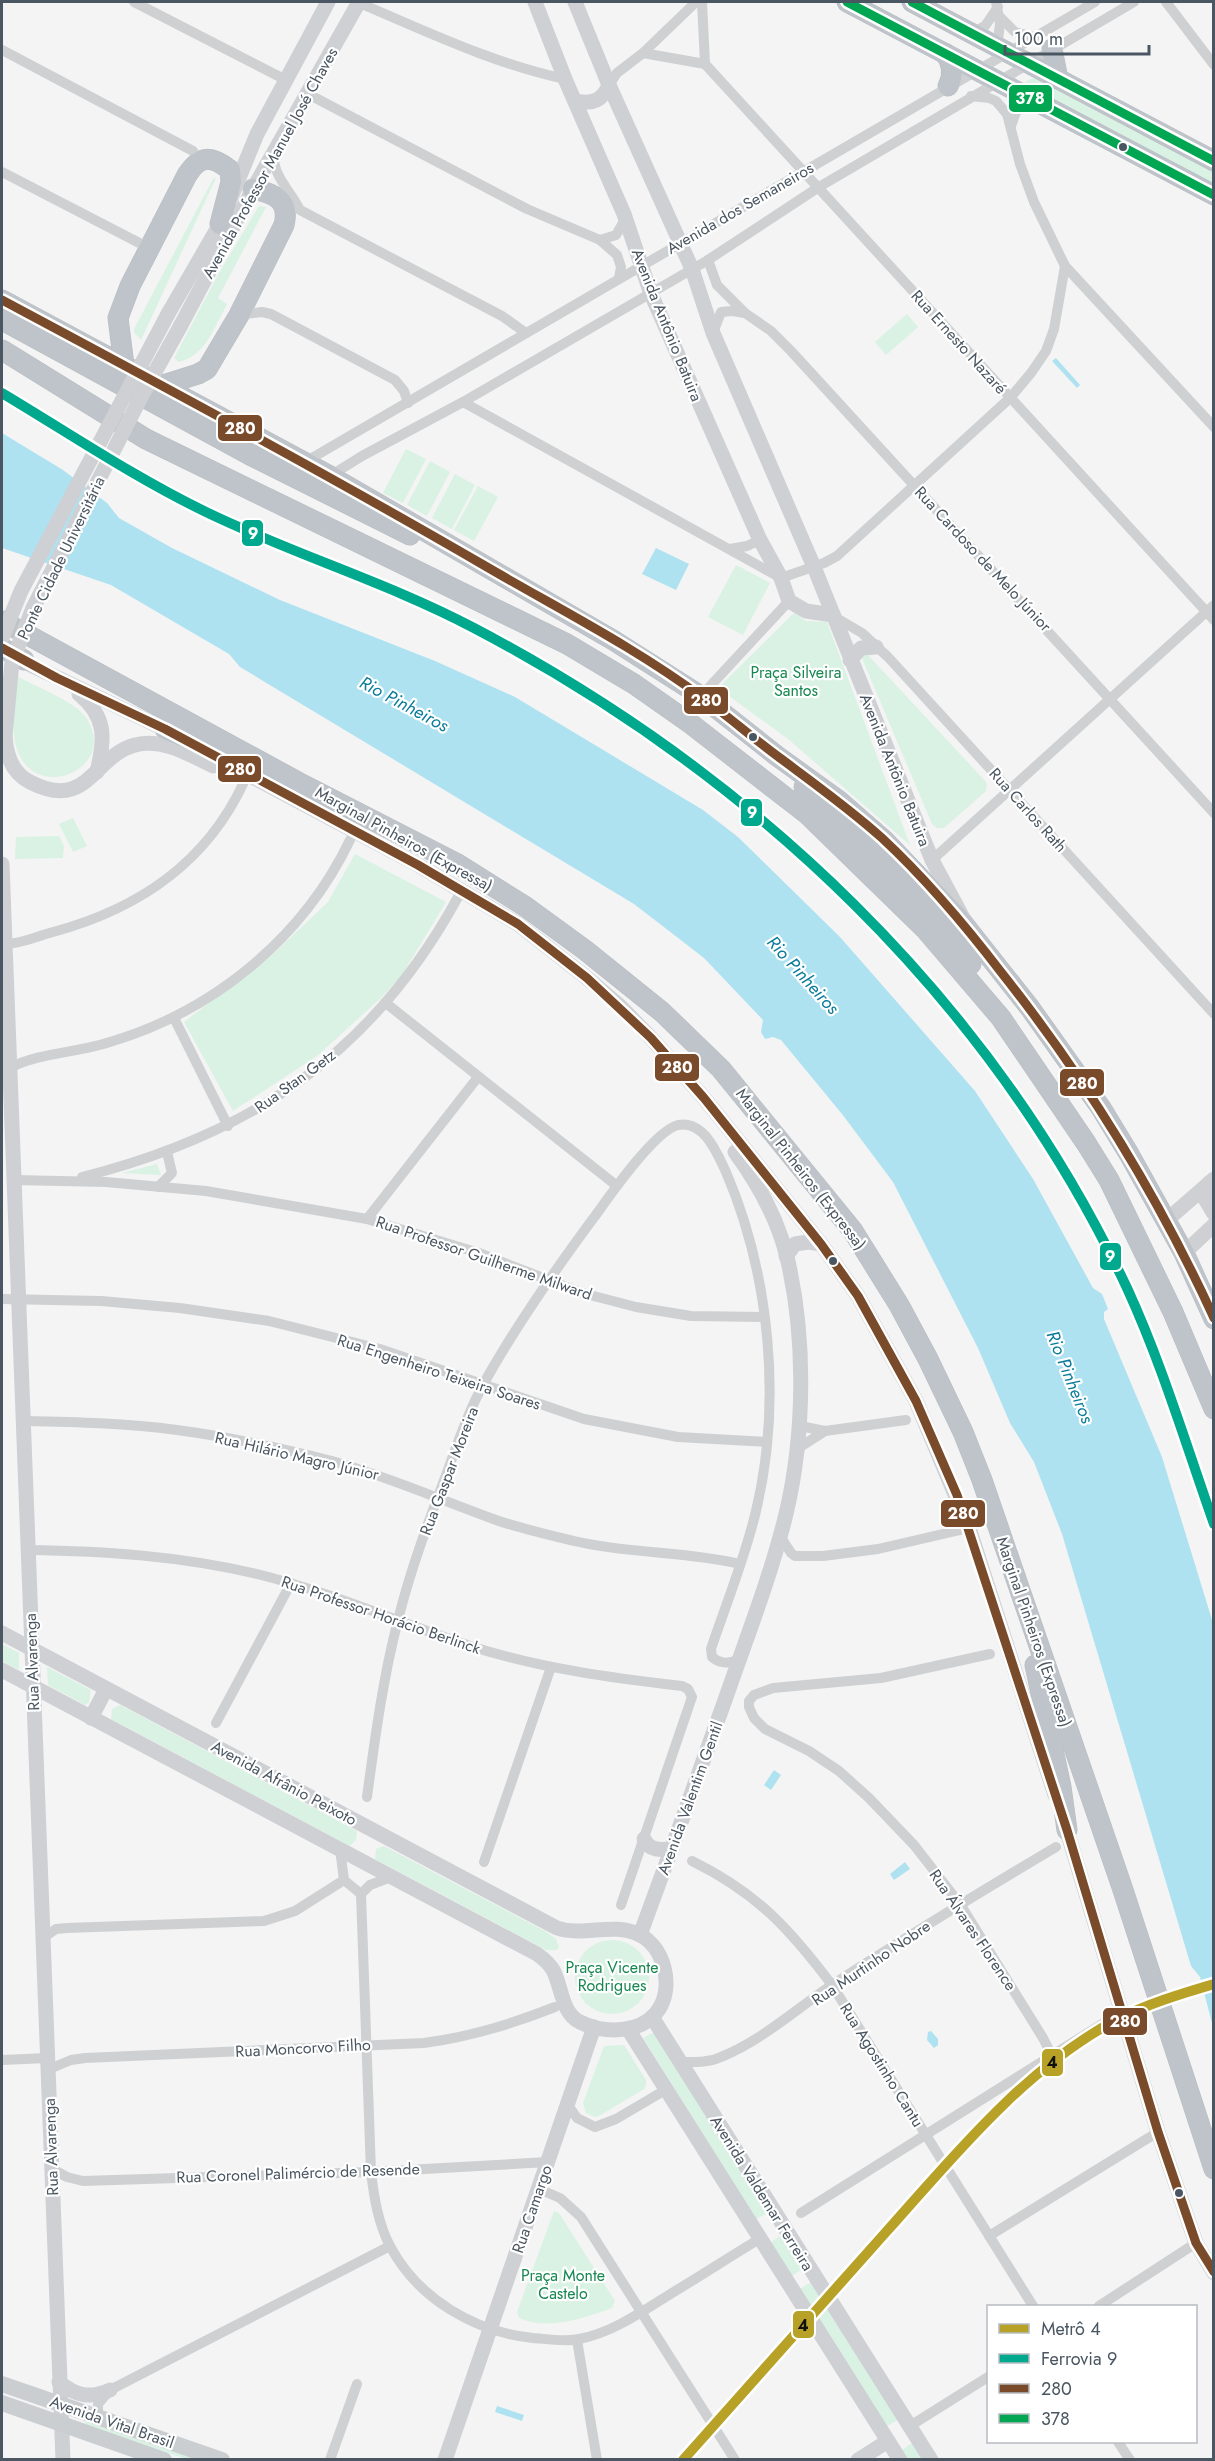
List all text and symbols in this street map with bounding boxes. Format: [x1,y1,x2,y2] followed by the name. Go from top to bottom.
[1005,18,1149,56] scale bar
[1014,26,1063,52] text: 100 m
[197,43,343,283] street label: Avenida Professor Manuel José Chaves
[1008,84,1053,113] line badge: 378
[1015,87,1045,110] text: 378
[1117,141,1129,153] unlabelled marker
[662,156,818,260] street label: Avenida dos Semaneiros
[626,245,708,405] street label: Avenida Antônio Batuira
[906,285,1012,399] street label: Rua Ernesto Nazaré
[217,414,263,442] line badge: 280
[224,417,256,440] text: 280
[11,472,111,644] street label: Ponte Cidade Universitária
[909,481,1057,637] street label: Rua Cardoso de Melo Júnior
[241,519,264,547] line badge: 9
[248,522,258,545] text: 9
[751,661,841,702] park label: Praça Silveira Santos
[355,670,454,739] water label: Rio Pinheiros
[683,686,729,715] line badge: 280
[690,689,722,712] text: 280
[854,690,936,850] street label: Avenida Antônio Batuira
[747,731,759,743] unlabelled marker
[217,755,262,783] line badge: 280
[224,758,256,781] text: 280
[984,763,1072,857] street label: Rua Carlos Rath
[311,781,497,897] street label: Marginal Pinheiros (Expressa)
[740,798,763,827] line badge: 9
[747,801,757,824] text: 9
[761,930,846,1021] water label: Rio Pinheiros
[250,1043,341,1118] street label: Rua Stan Getz
[654,1053,700,1082] line badge: 280
[661,1056,693,1079] text: 280
[1059,1068,1105,1097] line badge: 280
[1066,1072,1098,1095] text: 280
[730,1083,872,1255] street label: Marginal Pinheiros (Expressa)
[373,1210,595,1306] street label: Rua Professor Guilherme Milward
[1099,1242,1122,1271] line badge: 9
[1105,1245,1115,1268] text: 9
[827,1255,839,1267] unlabelled marker
[1040,1327,1101,1428] water label: Rio Pinheiros
[334,1328,544,1416] street label: Rua Engenheiro Teixeira Soares
[414,1403,484,1539] street label: Rua Gaspar Moreira
[213,1426,382,1486] street label: Rua Hilário Magro Júnior
[940,1499,986,1528] line badge: 280
[947,1502,979,1525] text: 280
[991,1534,1077,1730] street label: Marginal Pinheiros (Expressa)
[278,1570,485,1660] street label: Rua Professor Horácio Berlinck
[19,1613,45,1711] street label: Rua Alvarenga
[651,1718,729,1878] street label: Avenida Valentim Gentil
[207,1735,361,1831] street label: Avenida Afrânio Peixoto
[924,1865,1022,1995] street label: Rua Álvares Florence
[807,1915,935,2011] street label: Rua Murtinho Nobre
[566,1956,658,1997] park label: Praça Vicente Rodrigues
[835,1999,929,2131] street label: Rua Agostinho Cantu
[1102,2007,1148,2036] line badge: 280
[1109,2010,1141,2033] text: 280
[235,2033,372,2063] street label: Rua Moncorvo Filho
[1041,2048,1064,2077] line badge: 4
[1046,2051,1058,2074] text: 4
[38,2098,64,2196] street label: Rua Alvarenga
[705,2111,819,2275] street label: Avenida Valdemar Ferreira
[176,2157,420,2189] street label: Rua Coronel Palimércio de Resende
[506,2162,558,2256] street label: Rua Camargo
[1173,2187,1185,2199] unlabelled marker
[521,2264,605,2305] park label: Praça Monte Castelo
[987,2305,1197,2443] legend
[792,2310,815,2339] line badge: 4
[797,2314,809,2337] text: 4
[1041,2316,1101,2342] text: Metrô 4
[1041,2346,1117,2372] text: Ferrovia 9
[1041,2376,1072,2402] text: 280
[47,2390,177,2454] street label: Avenida Vital Brasil
[1041,2406,1070,2432] text: 378

